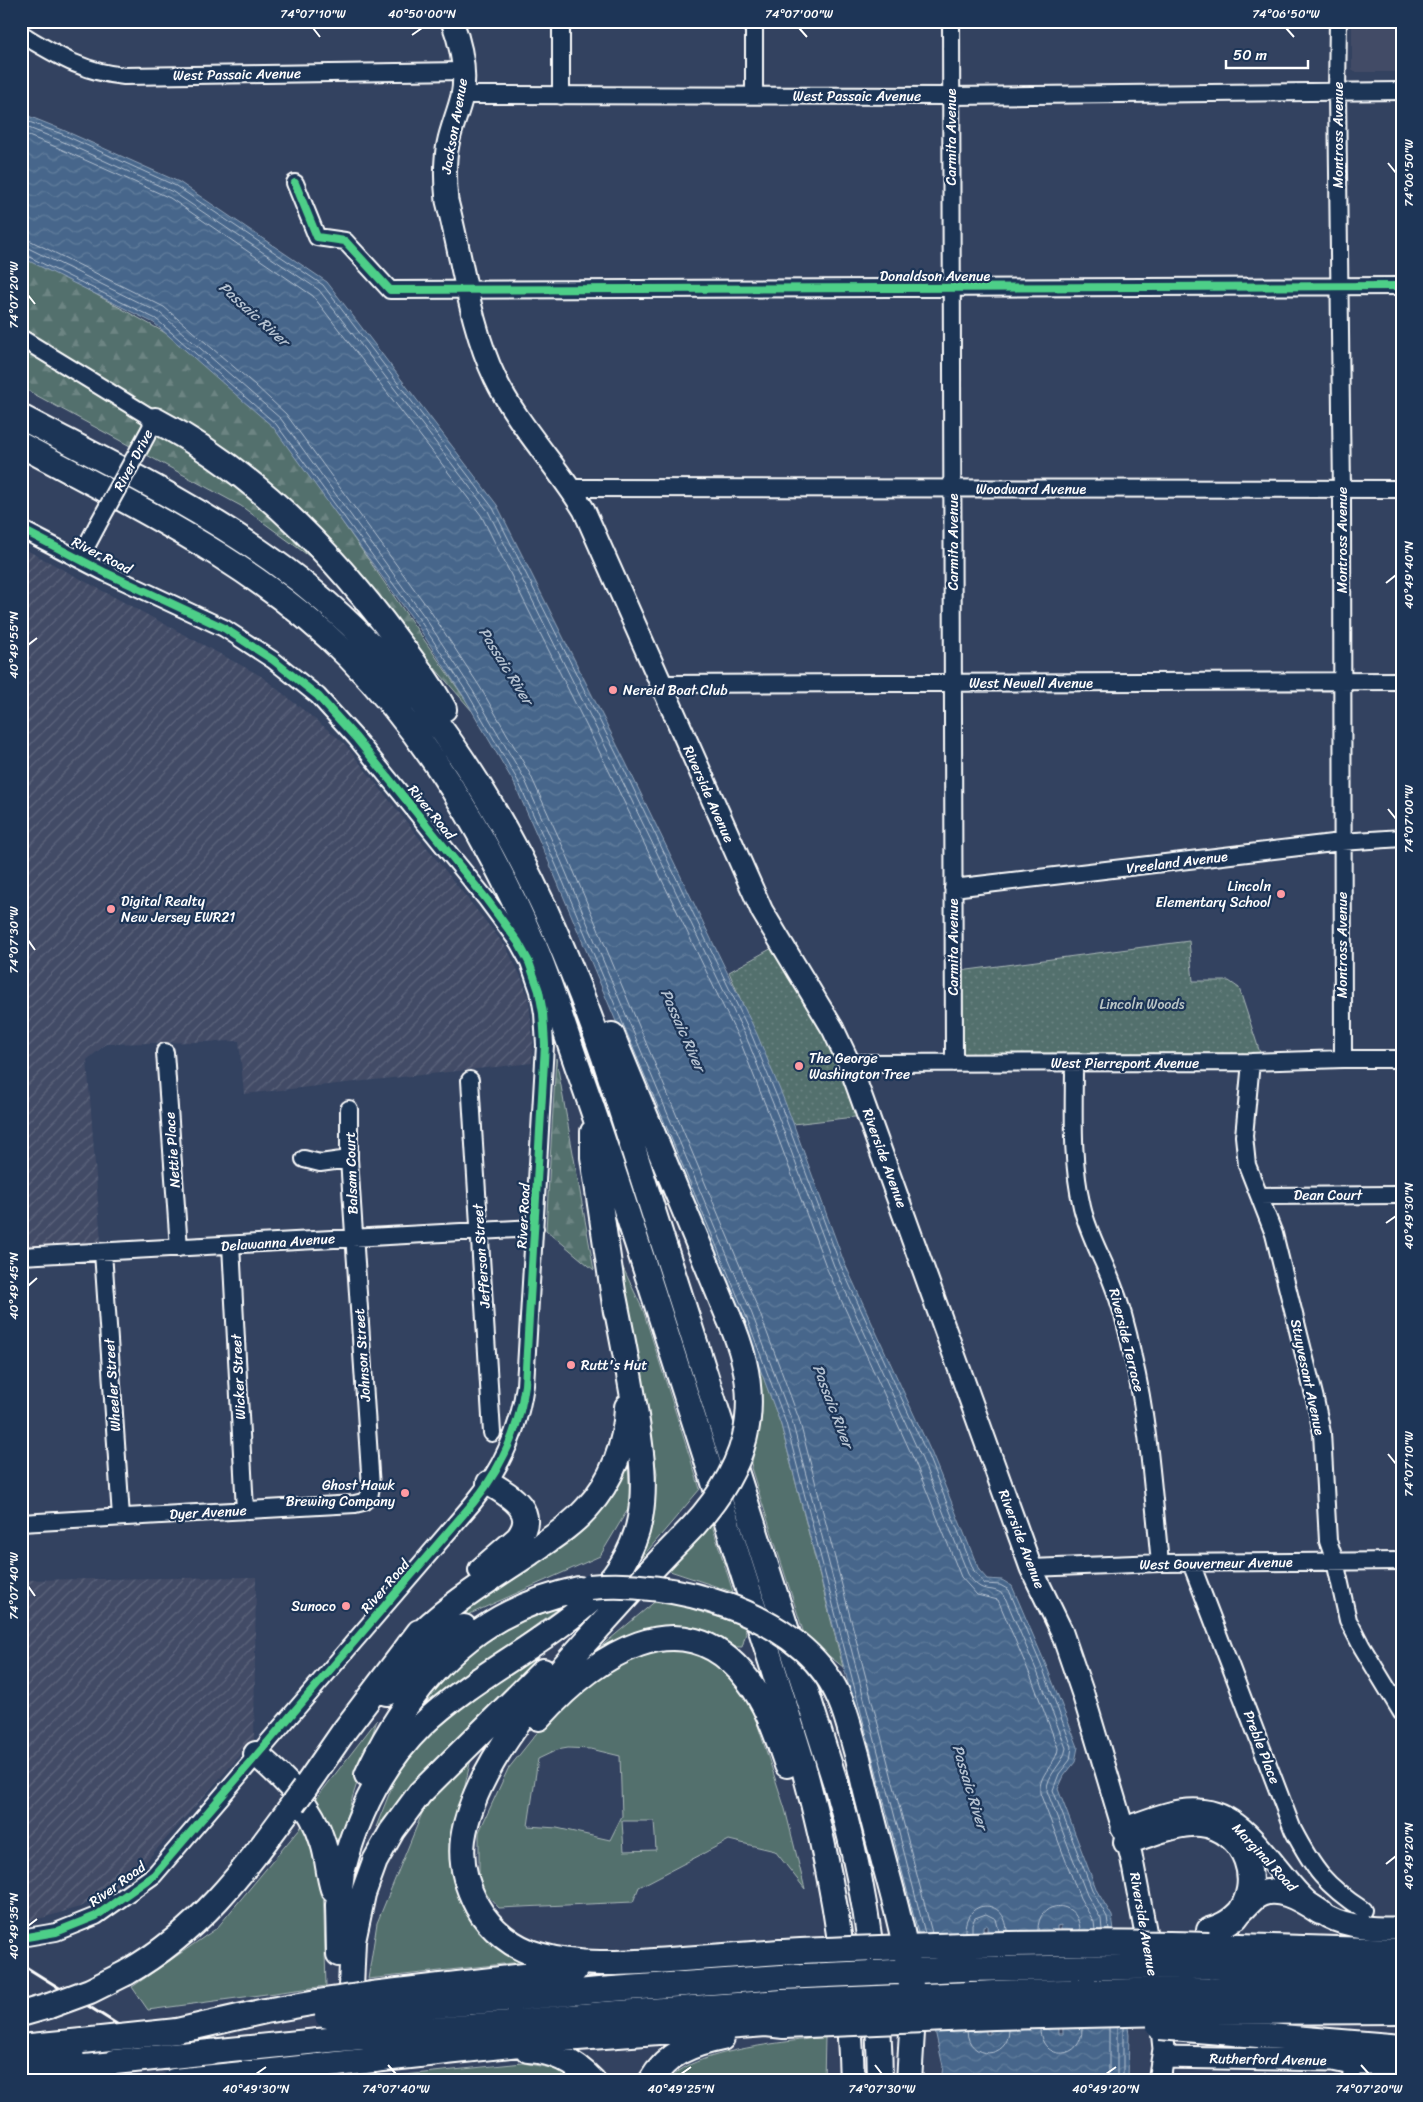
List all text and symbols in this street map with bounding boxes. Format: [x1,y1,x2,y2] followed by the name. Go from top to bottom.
[280,3,346,25] text: 74°07'10"W
[388,3,457,25] text: 40°50'00"N
[765,3,834,25] text: 74°07'00"W
[1252,3,1320,25] text: 74°06'50"W
[1226,38,1308,70] scale bar
[1233,42,1268,68] text: 50 m
[173,61,301,88] street label: West Passaic Avenue
[434,76,475,177] street label: Jackson Avenue
[1326,82,1351,188] street label: Montross Avenue
[793,84,921,109] street label: West Passaic Avenue
[939,88,964,186] street label: Carmita Avenue
[1398,139,1420,207] text: 74°06'50"W
[3,261,25,329] text: 74°07'20"W
[880,264,991,289] street label: Donaldson Avenue
[213,275,297,355] water label: Passaic River
[107,425,160,496] street label: River Drive
[976,477,1087,502] street label: Woodward Avenue
[1330,487,1355,593] street label: Montross Avenue
[941,493,966,591] street label: Carmita Avenue
[67,529,138,582] street label: River Road
[1398,540,1420,609] text: 40°49'40"N
[3,611,25,679] text: 40°49'55"N
[472,622,542,712] water label: Passaic River
[969,671,1093,696] street label: West Newell Avenue
[623,678,728,703] place label: Nereid Boat Club
[607,684,619,696] marker: Nereid Boat Club
[676,741,741,847] street label: Riverside Avenue
[401,779,463,847] street label: River Road
[1398,784,1420,853] text: 74°07'00"W
[1125,844,1229,881] street label: Vreeland Avenue
[1155,874,1272,915] place label: Lincoln Elementary School
[1275,888,1287,900] marker: Lincoln Elementary School
[121,889,235,930] place label: Digital Realty New Jersey EWR21
[1330,892,1355,998] street label: Montross Avenue
[941,898,966,996] street label: Carmita Avenue
[105,903,117,915] marker: Digital Realty New Jersey EWR21
[3,906,25,973] text: 74°07'30"W
[653,985,714,1078] water label: Passaic River
[1099,992,1185,1017] park label: Lincoln Woods
[809,1046,910,1087] place label: The George Washington Tree
[1051,1051,1199,1076] street label: West Pierrepont Avenue
[793,1060,805,1072] marker: The George Washington Tree
[855,1105,914,1212] street label: Riverside Avenue
[157,1111,188,1189] street label: Nettie Place
[338,1131,365,1215] street label: Balsam Court
[509,1181,538,1249] street label: River Road
[1398,1182,1420,1250] text: 40°49'30"N
[1294,1183,1364,1208] street label: Dean Court
[465,1202,498,1310] street label: Jefferson Street
[220,1226,336,1259] street label: Delawanna Avenue
[3,1251,25,1320] text: 40°49'45"N
[1102,1286,1151,1395] street label: Riverside Terrace
[347,1308,378,1403] street label: Johnson Street
[1283,1317,1332,1438] street label: Stuyvesant Avenue
[224,1332,253,1421] street label: Wicker Street
[97,1336,128,1432] street label: Wheeler Street
[581,1353,647,1378] place label: Rutt's Hut
[565,1359,577,1371] marker: Rutt's Hut
[805,1360,862,1454] water label: Passaic River
[1398,1431,1420,1497] text: 74°07'10"W
[286,1473,396,1514] place label: Ghost Hawk Brewing Company
[991,1486,1052,1593] street label: Riverside Avenue
[399,1487,411,1499] marker: Ghost Hawk Brewing Company
[169,1498,247,1527] street label: Dyer Avenue
[1139,1550,1293,1577] street label: West Gouverneur Avenue
[3,1551,25,1620] text: 74°07'40"W
[355,1552,417,1619] street label: River Road
[291,1594,336,1619] place label: Sunoco
[340,1600,352,1612] marker: Sunoco
[1236,1707,1287,1788] street label: Preble Place
[945,1741,996,1835] water label: Passaic River
[1226,1817,1305,1899] street label: Marginal Road
[1398,1822,1420,1890] text: 40°49'20"N
[84,1854,152,1914] street label: River Road
[1122,1870,1165,1978] street label: Riverside Avenue
[3,1892,25,1959] text: 40°49'35"N
[1209,2046,1327,2073] street label: Rutherford Avenue
[222,2078,290,2100] text: 40°49'30"N
[362,2078,431,2100] text: 74°07'40"W
[647,2078,715,2100] text: 40°49'25"N
[849,2078,916,2100] text: 74°07'30"W
[1072,2078,1140,2100] text: 40°49'20"N
[1335,2078,1403,2100] text: 74°07'20"W

